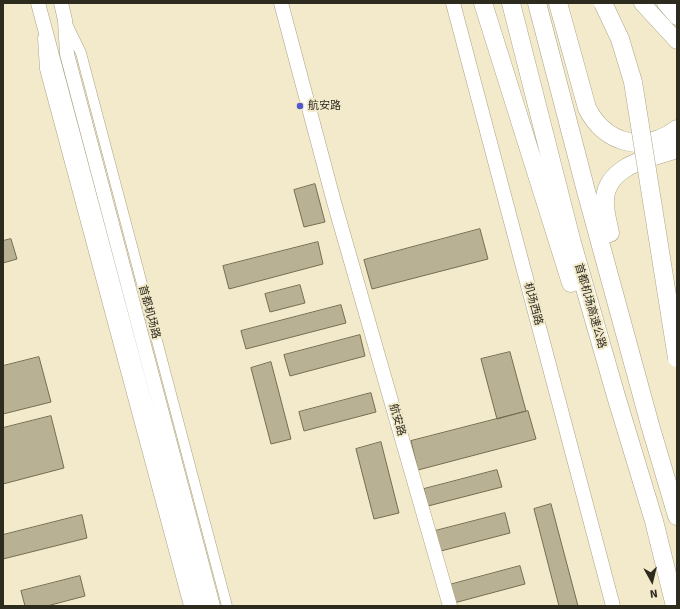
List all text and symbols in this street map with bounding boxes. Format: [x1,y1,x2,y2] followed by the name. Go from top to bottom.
[308,99,341,113] place label: 航安路
[295,101,305,111] marker: 航安路
[572,262,608,350] street label: 首都机场高速公路
[521,281,545,327] street label: 机场西路
[136,284,162,340] street label: 首都机场路
[386,402,408,438] street label: 航安路
[632,561,672,601] north arrow
[649,586,658,600] text: N

